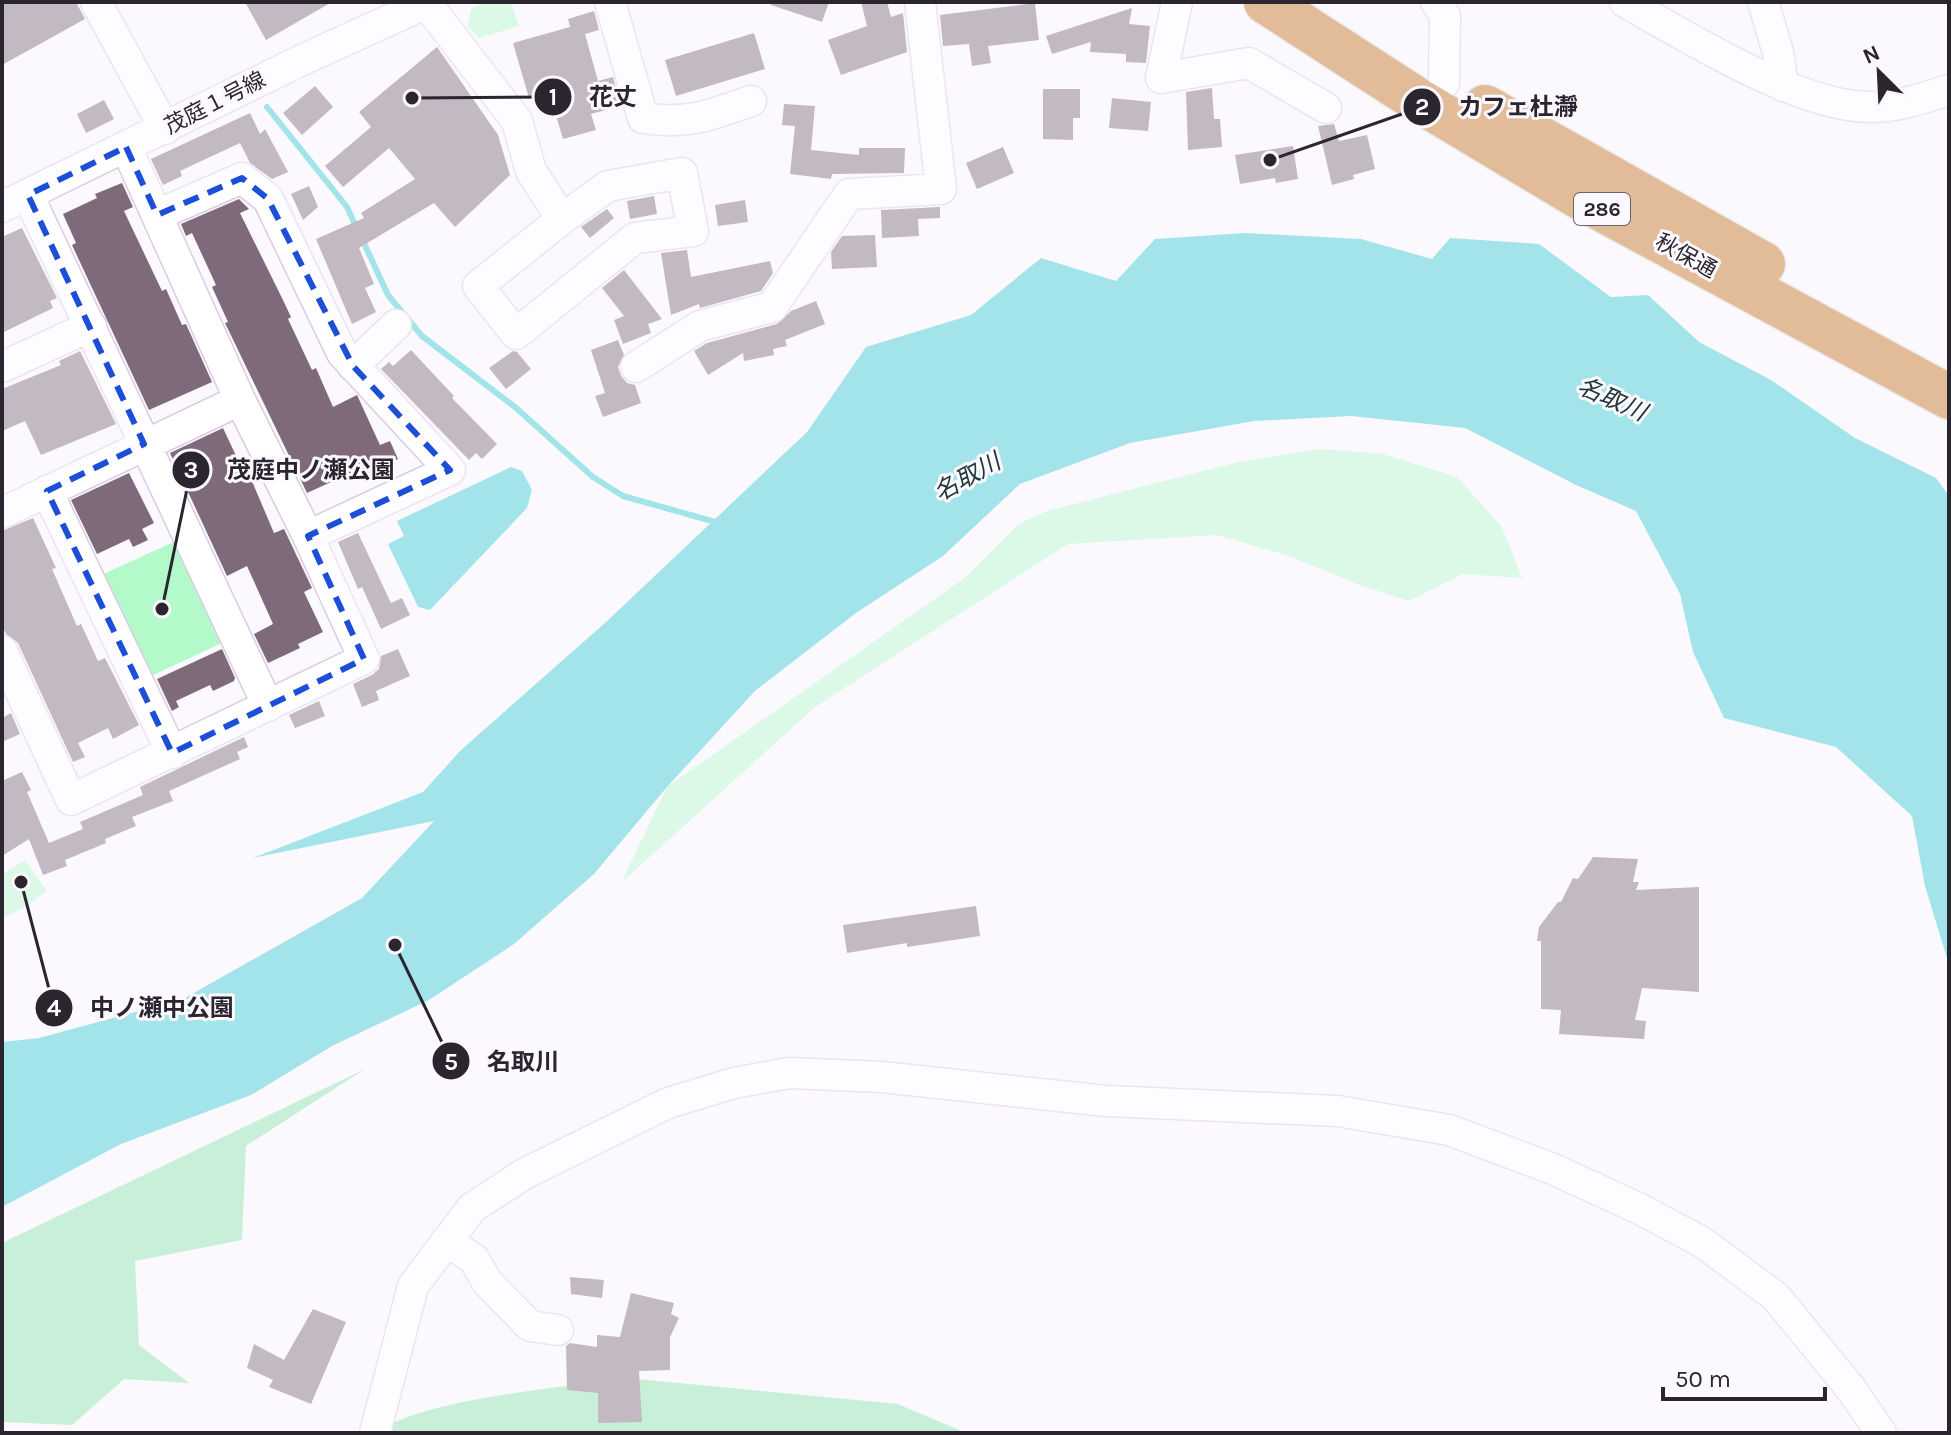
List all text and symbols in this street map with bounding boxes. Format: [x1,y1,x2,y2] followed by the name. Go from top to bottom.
[1839,32,1919,112] north arrow
[1859,40,1884,70] text: N
[160,66,270,140] street label: 茂庭１号線
[533,73,653,121] callout: 花丈
[549,83,557,111] text: 1
[589,83,637,111] text: 花丈
[1402,83,1594,131] callout: カフェ杜瀞
[1415,93,1429,121] text: 2
[1458,93,1578,121] text: カフェ杜瀞
[1574,193,1630,225] road number: 286
[1651,229,1721,283] street label: 秋保通
[1573,372,1653,428] water label: 名取川
[171,446,411,494] callout: 茂庭中ノ瀬公園
[929,446,1008,507] water label: 名取川
[184,456,198,484] text: 3
[227,456,395,484] text: 茂庭中ノ瀬公園
[34,984,250,1032] callout: 中ノ瀬中公園
[47,994,61,1022] text: 4
[90,994,234,1022] text: 中ノ瀬中公園
[431,1037,575,1085] callout: 名取川
[444,1048,458,1076] text: 5
[487,1048,559,1076] text: 名取川
[1663,1351,1825,1401] scale bar
[1675,1365,1731,1393] text: 50 m

